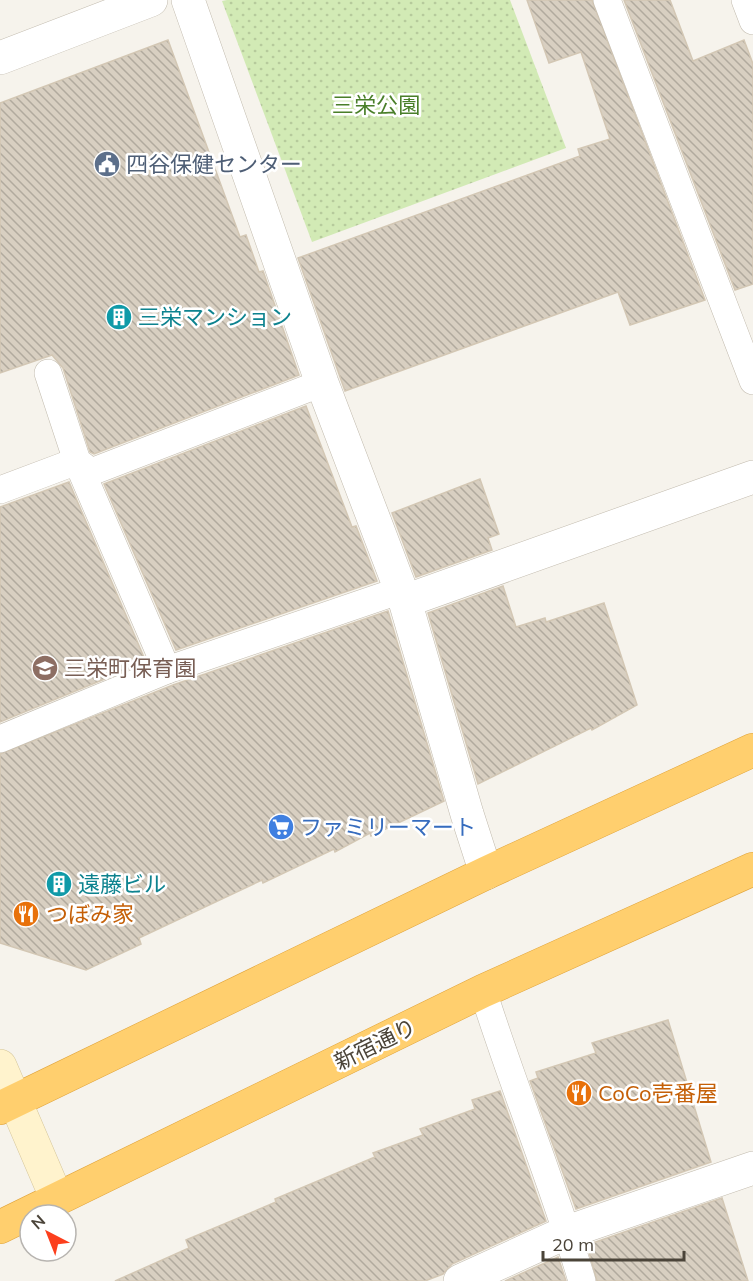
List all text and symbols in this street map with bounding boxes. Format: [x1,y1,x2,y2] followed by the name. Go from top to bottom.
[332,91,420,119] park label: 三栄公園
[92,149,122,179] public building icon: 四谷保健センター
[126,150,302,178] place label: 四谷保健センター
[104,302,134,332] building icon: 三栄マンション
[138,303,292,331] place label: 三栄マンション
[30,653,60,683] school or university icon: 三栄町保育園
[64,654,196,682] place label: 三栄町保育園
[266,812,296,842] supermarket icon: ファミリーマート
[300,813,476,841] place label: ファミリーマート
[44,869,74,899] building icon: 遠藤ビル
[78,870,166,898] place label: 遠藤ビル
[11,899,41,929] restaurant icon: つぼみ家
[46,900,134,928] place label: つぼみ家
[329,1012,421,1076] street label: 新宿通り
[564,1078,594,1108] restaurant icon: CoCo壱番屋
[598,1079,718,1107] place label: CoCo壱番屋
[18,1203,78,1263] north arrow
[27,1210,49,1233] text: N
[543,1224,684,1262] scale bar
[552,1233,594,1256] text: 20 m

